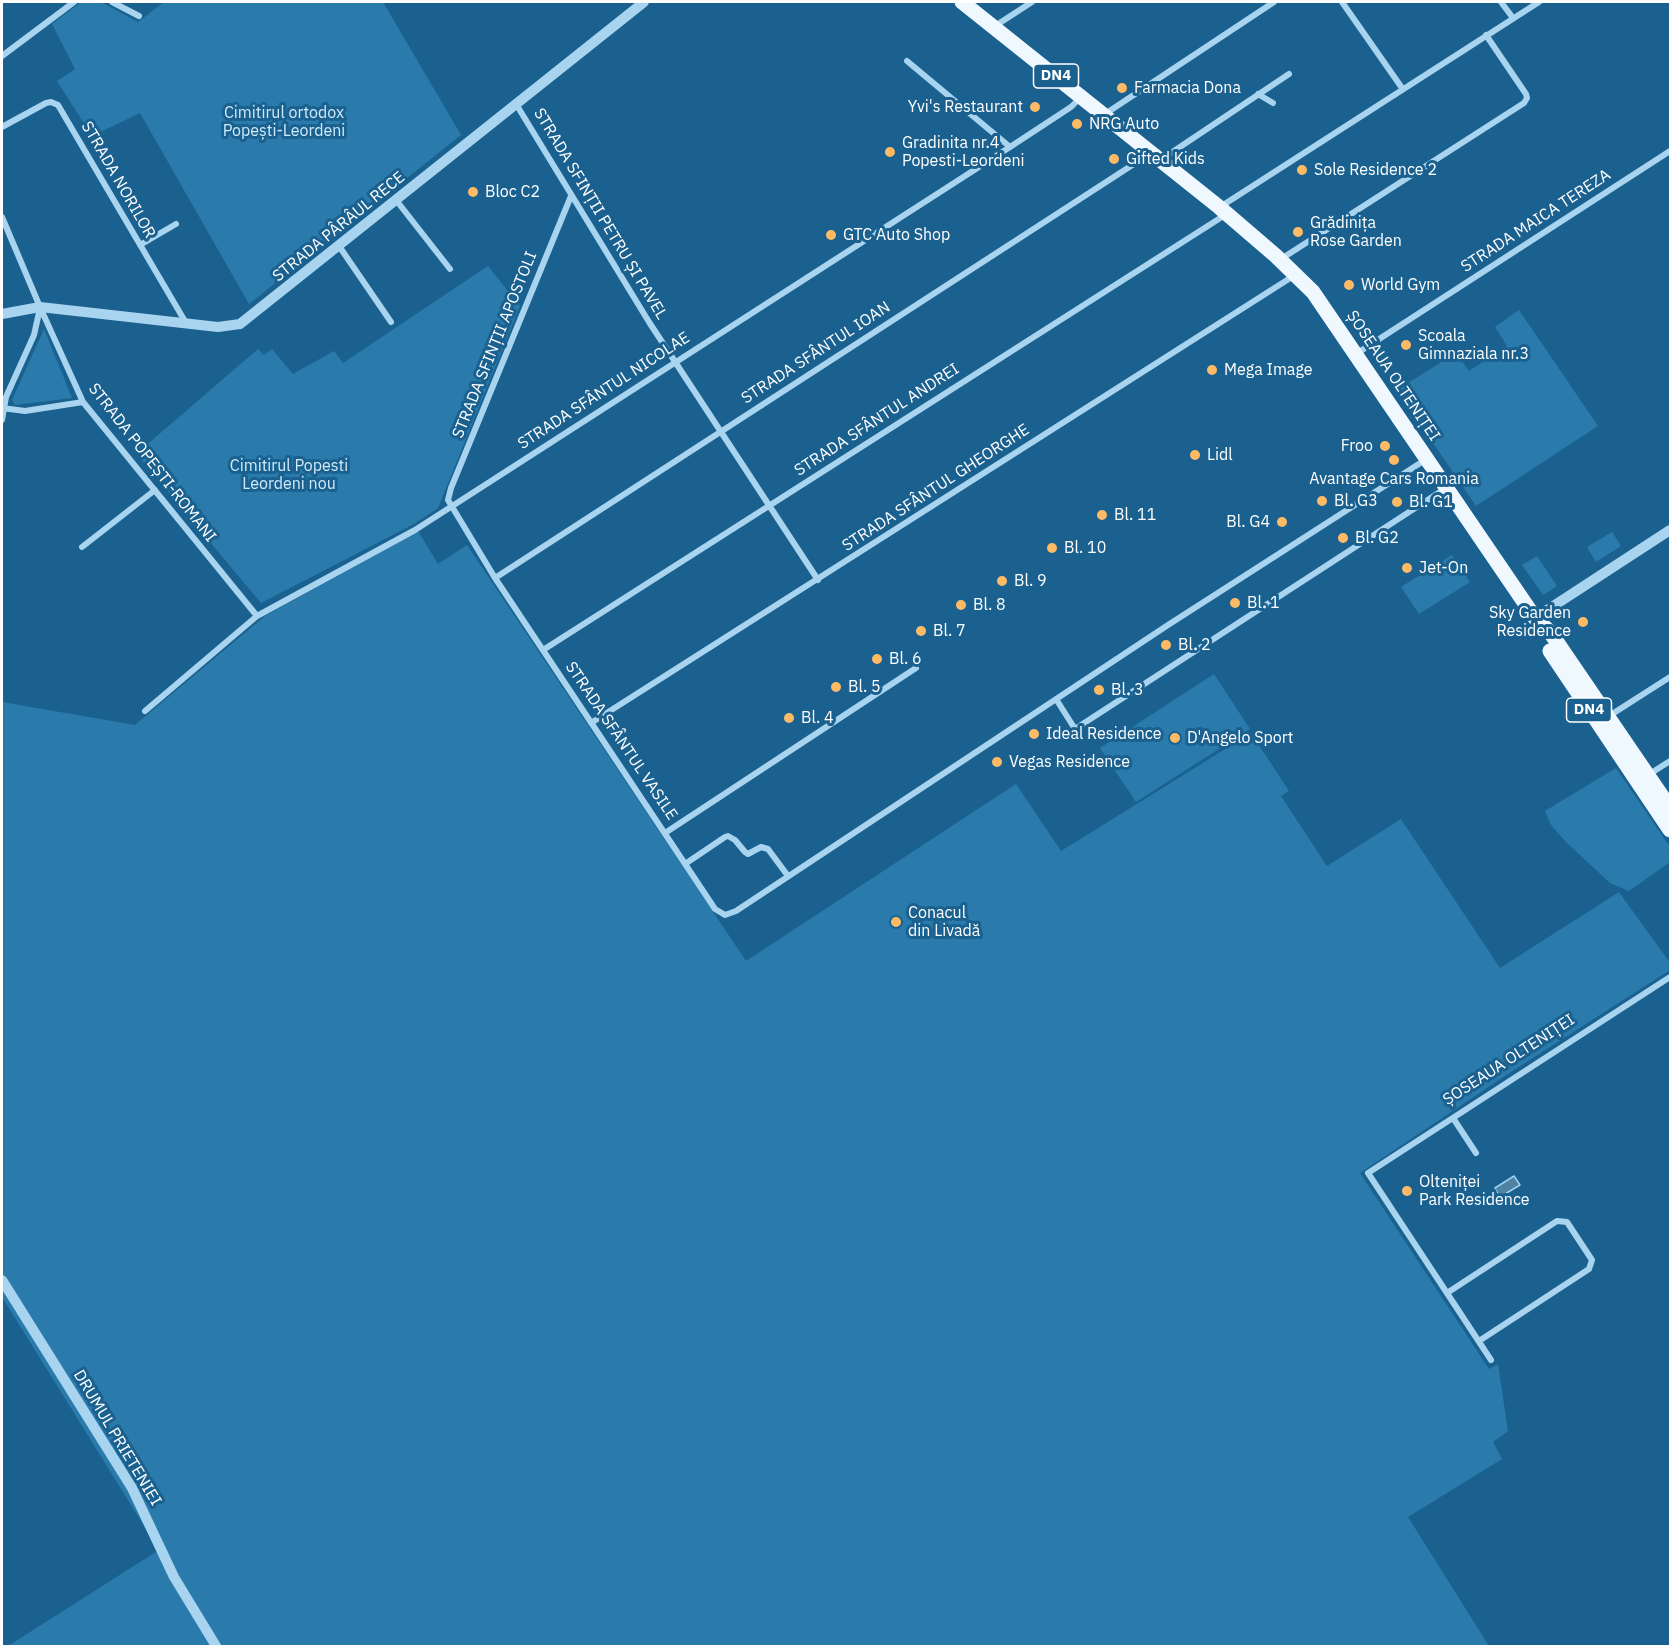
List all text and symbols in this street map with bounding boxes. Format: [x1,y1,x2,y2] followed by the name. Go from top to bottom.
[1034,64,1078,88] road number: DN4
[1134,78,1241,98] place label: Farmacia Dona
[1115,81,1129,95] marker: Farmacia Dona
[908,97,1023,117] place label: Yvi's Restaurant
[1028,100,1042,114] marker: Yvi's Restaurant
[223,103,345,141] park label: Cimitirul ortodox Popești-Leordeni
[529,105,671,323] street label: STRADA SFINȚII PETRU ȘI PAVEL
[1089,114,1159,134] place label: NRG Auto
[1070,117,1084,131] marker: NRG Auto
[77,118,159,242] street label: STRADA NORILOR
[902,133,1025,171] place label: Gradinita nr.4 Popesti-Leordeni
[883,145,897,159] marker: Gradinita nr.4 Popesti-Leordeni
[1126,149,1205,169] place label: Gifted Kids
[1107,152,1121,166] marker: Gifted Kids
[1314,160,1437,180] place label: Sole Residence 2
[1295,163,1309,177] marker: Sole Residence 2
[1458,165,1614,277] street label: STRADA MAICA TEREZA
[269,168,409,286] street label: STRADA PÂRÂUL RECE
[485,182,540,202] place label: Bloc C2
[466,185,480,199] marker: Bloc C2
[1310,213,1402,251] place label: Grădinița Rose Garden
[843,225,950,245] place label: GTC Auto Shop
[1291,225,1305,239] marker: Grădinița Rose Garden
[824,228,838,242] marker: GTC Auto Shop
[449,249,541,441] street label: STRADA SFINȚII APOSTOLI
[1361,275,1440,295] place label: World Gym
[1342,278,1356,292] marker: World Gym
[738,298,894,408] street label: STRADA SFÂNTUL IOAN
[1342,307,1444,445] street label: ȘOSEAUA OLTENIȚEI
[1418,326,1529,364] place label: Scoala Gimnaziala nr.3
[515,328,693,454] street label: STRADA SFÂNTUL NICOLAE
[1399,338,1413,352] marker: Scoala Gimnaziala nr.3
[791,360,963,480] street label: STRADA SFÂNTUL ANDREI
[1224,360,1313,380] place label: Mega Image
[1205,363,1219,377] marker: Mega Image
[84,380,220,546] street label: STRADA POPEȘTI-ROMANI
[839,420,1033,556] street label: STRADA SFÂNTUL GHEORGHE
[1341,436,1373,456] place label: Froo
[1378,439,1392,453] marker: Froo
[1207,445,1233,465] place label: Lidl
[1188,448,1202,462] marker: Lidl
[1387,453,1401,467] marker: Avantage Cars Romania
[230,456,348,494] park label: Cimitirul Popesti Leordeni nou
[1309,469,1479,489] place label: Avantage Cars Romania
[1334,491,1378,511] place label: Bl. G3
[1409,492,1453,512] place label: Bl. G1
[1315,494,1329,508] marker: Bl. G3
[1390,495,1404,509] marker: Bl. G1
[1114,505,1156,525] place label: Bl. 11
[1095,508,1109,522] marker: Bl. 11
[1226,512,1270,532] place label: Bl. G4
[1275,515,1289,529] marker: Bl. G4
[1355,528,1399,548] place label: Bl. G2
[1336,531,1350,545] marker: Bl. G2
[1064,538,1106,558] place label: Bl. 10
[1045,541,1059,555] marker: Bl. 10
[1419,558,1468,578] place label: Jet-On
[1400,561,1414,575] marker: Jet-On
[1014,571,1047,591] place label: Bl. 9
[995,574,1009,588] marker: Bl. 9
[1247,593,1280,613] place label: Bl. 1
[973,595,1006,615] place label: Bl. 8
[1228,596,1242,610] marker: Bl. 1
[954,598,968,612] marker: Bl. 8
[1489,603,1571,641] place label: Sky Garden Residence
[1576,615,1590,629] marker: Sky Garden Residence
[933,621,966,641] place label: Bl. 7
[914,624,928,638] marker: Bl. 7
[1178,635,1211,655] place label: Bl. 2
[1159,638,1173,652] marker: Bl. 2
[889,649,922,669] place label: Bl. 6
[870,652,884,666] marker: Bl. 6
[561,658,681,824] street label: STRADA SFÂNTUL VASILE
[848,677,881,697] place label: Bl. 5
[829,680,843,694] marker: Bl. 5
[1111,680,1144,700] place label: Bl. 3
[1092,683,1106,697] marker: Bl. 3
[1566,698,1612,722] road number: DN4
[801,708,834,728] place label: Bl. 4
[782,711,796,725] marker: Bl. 4
[1046,724,1162,744] place label: Ideal Residence
[1027,727,1041,741] marker: Ideal Residence
[1187,728,1293,748] place label: D'Angelo Sport
[1168,731,1182,745] marker: D'Angelo Sport
[1009,752,1130,772] place label: Vegas Residence
[990,755,1004,769] marker: Vegas Residence
[908,903,980,941] place label: Conacul din Livadă
[889,915,903,929] marker: Conacul din Livadă
[1440,1010,1578,1110] street label: ȘOSEAUA OLTENIȚEI
[1419,1172,1530,1210] place label: Olteniței Park Residence
[1400,1184,1414,1198] marker: Olteniței Park Residence
[69,1367,165,1509] street label: DRUMUL PRIETENIEI

